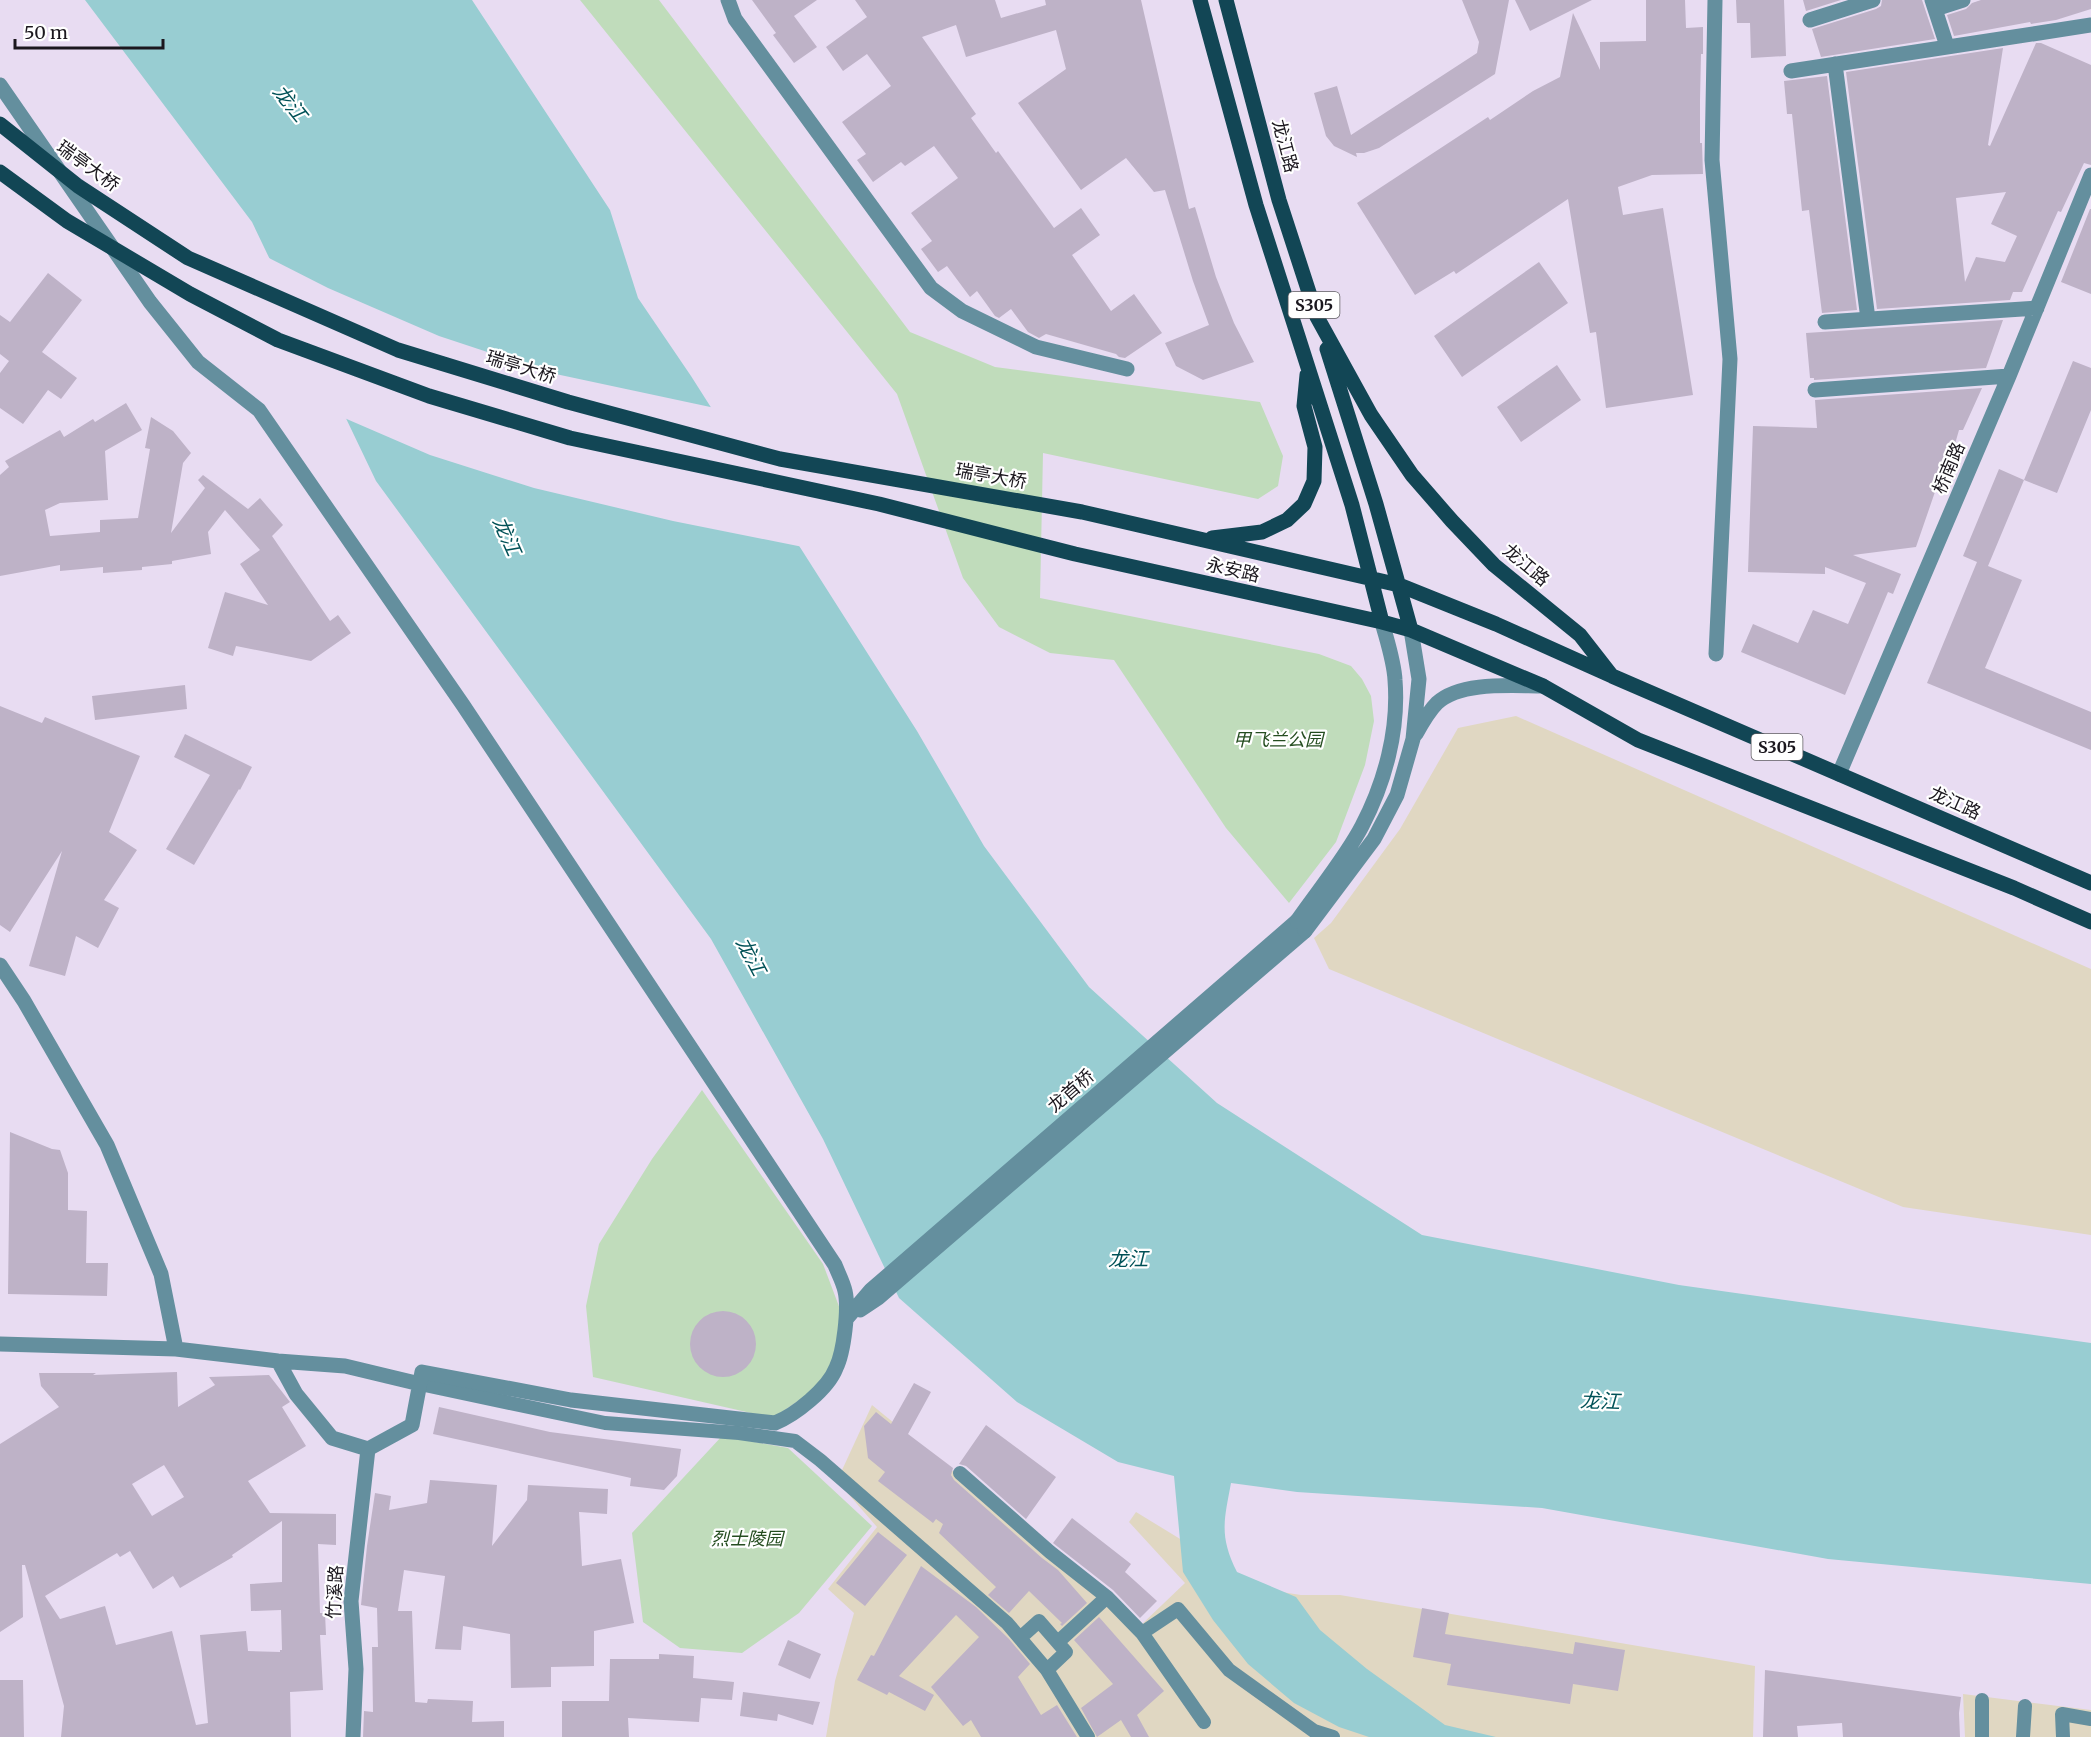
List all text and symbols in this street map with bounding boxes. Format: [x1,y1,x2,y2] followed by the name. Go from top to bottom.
[15,12,164,50] scale bar
[24,21,68,44] text: 50 m
[268,79,314,128] water label: 龙江
[1267,117,1304,175] street label: 龙江路
[52,135,124,196] street label: 瑞亭大桥
[1288,292,1340,318] road number: S305
[483,345,559,388] street label: 瑞亭大桥
[1927,438,1970,497] street label: 桥南路
[954,458,1029,493] street label: 瑞亭大桥
[488,512,528,561] water label: 龙江
[1498,538,1554,591] street label: 龙江路
[1204,552,1262,587] street label: 永安路
[1233,728,1326,751] park label: 甲飞兰公园
[1752,734,1802,760] road number: S305
[1926,781,1985,824] street label: 龙江路
[731,932,773,981] water label: 龙江
[1043,1064,1099,1117] street label: 龙首桥
[1108,1246,1150,1271] water label: 龙江
[1580,1387,1622,1414] water label: 龙江
[711,1527,786,1550] park label: 烈士陵园
[322,1564,347,1620] street label: 竹溪路

